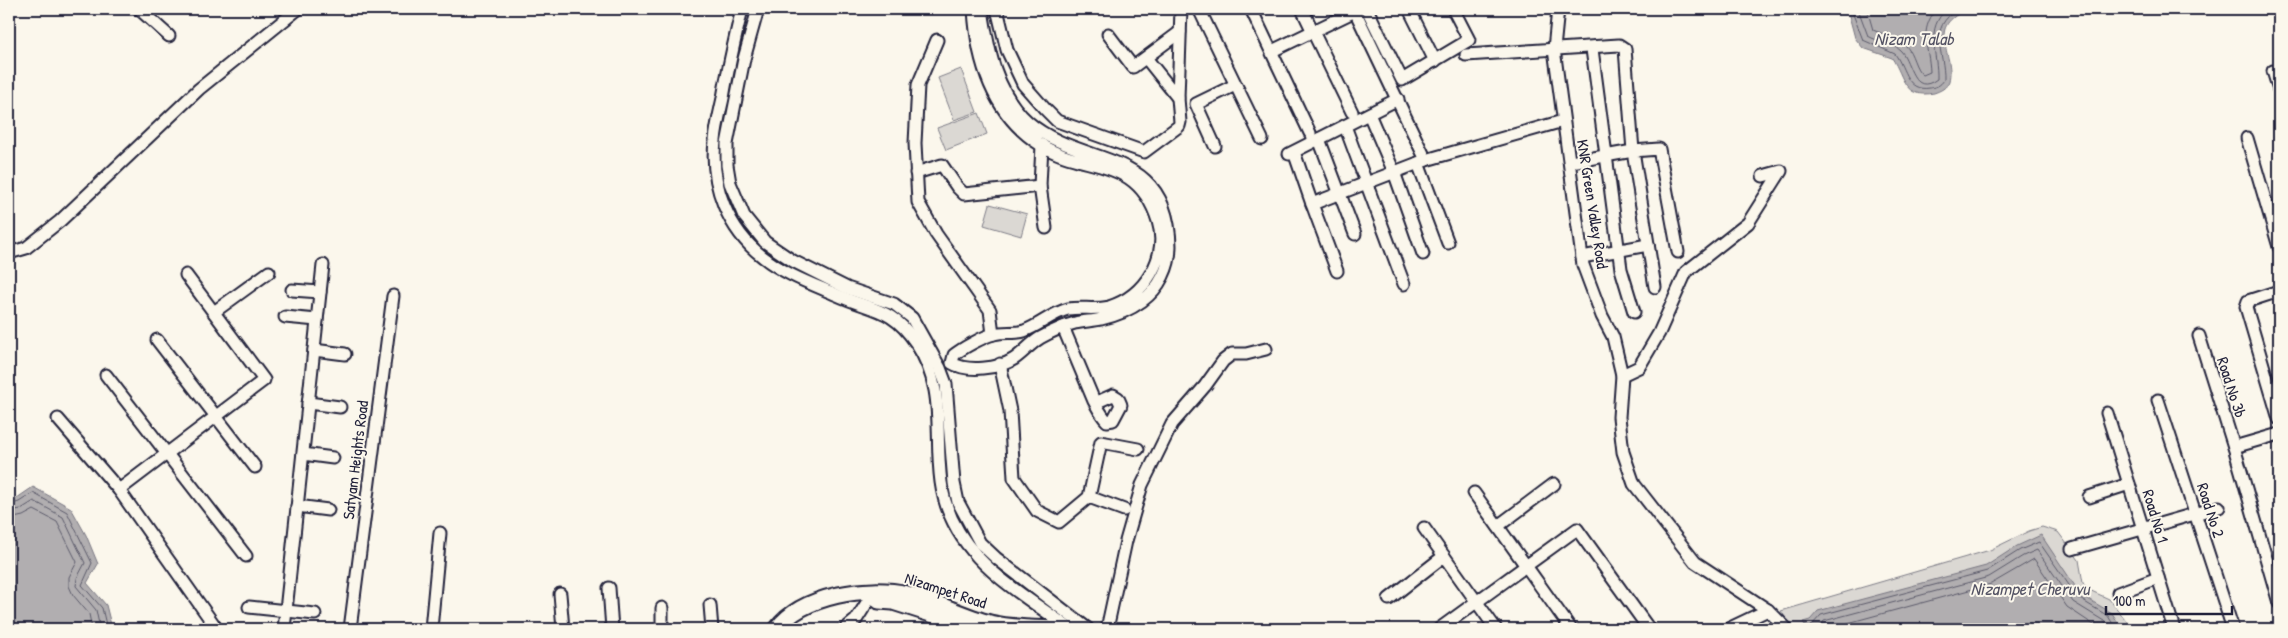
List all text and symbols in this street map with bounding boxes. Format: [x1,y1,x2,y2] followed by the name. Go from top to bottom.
[1874,26,1955,51] water label: Nizam Talab
[1572,138,1614,270] street label: KNR Green Valley Road
[2212,354,2252,420] street label: Road No 3b
[337,399,373,521] street label: Satyam Heights Road
[2192,480,2230,541] street label: Road No 2
[2138,487,2175,545] street label: Road No 1
[902,566,990,614] street label: Nizampet Road
[1971,576,2091,601] water label: Nizampet Cheruvu
[2106,583,2232,615] scale bar
[2113,590,2146,611] text: 100 m

